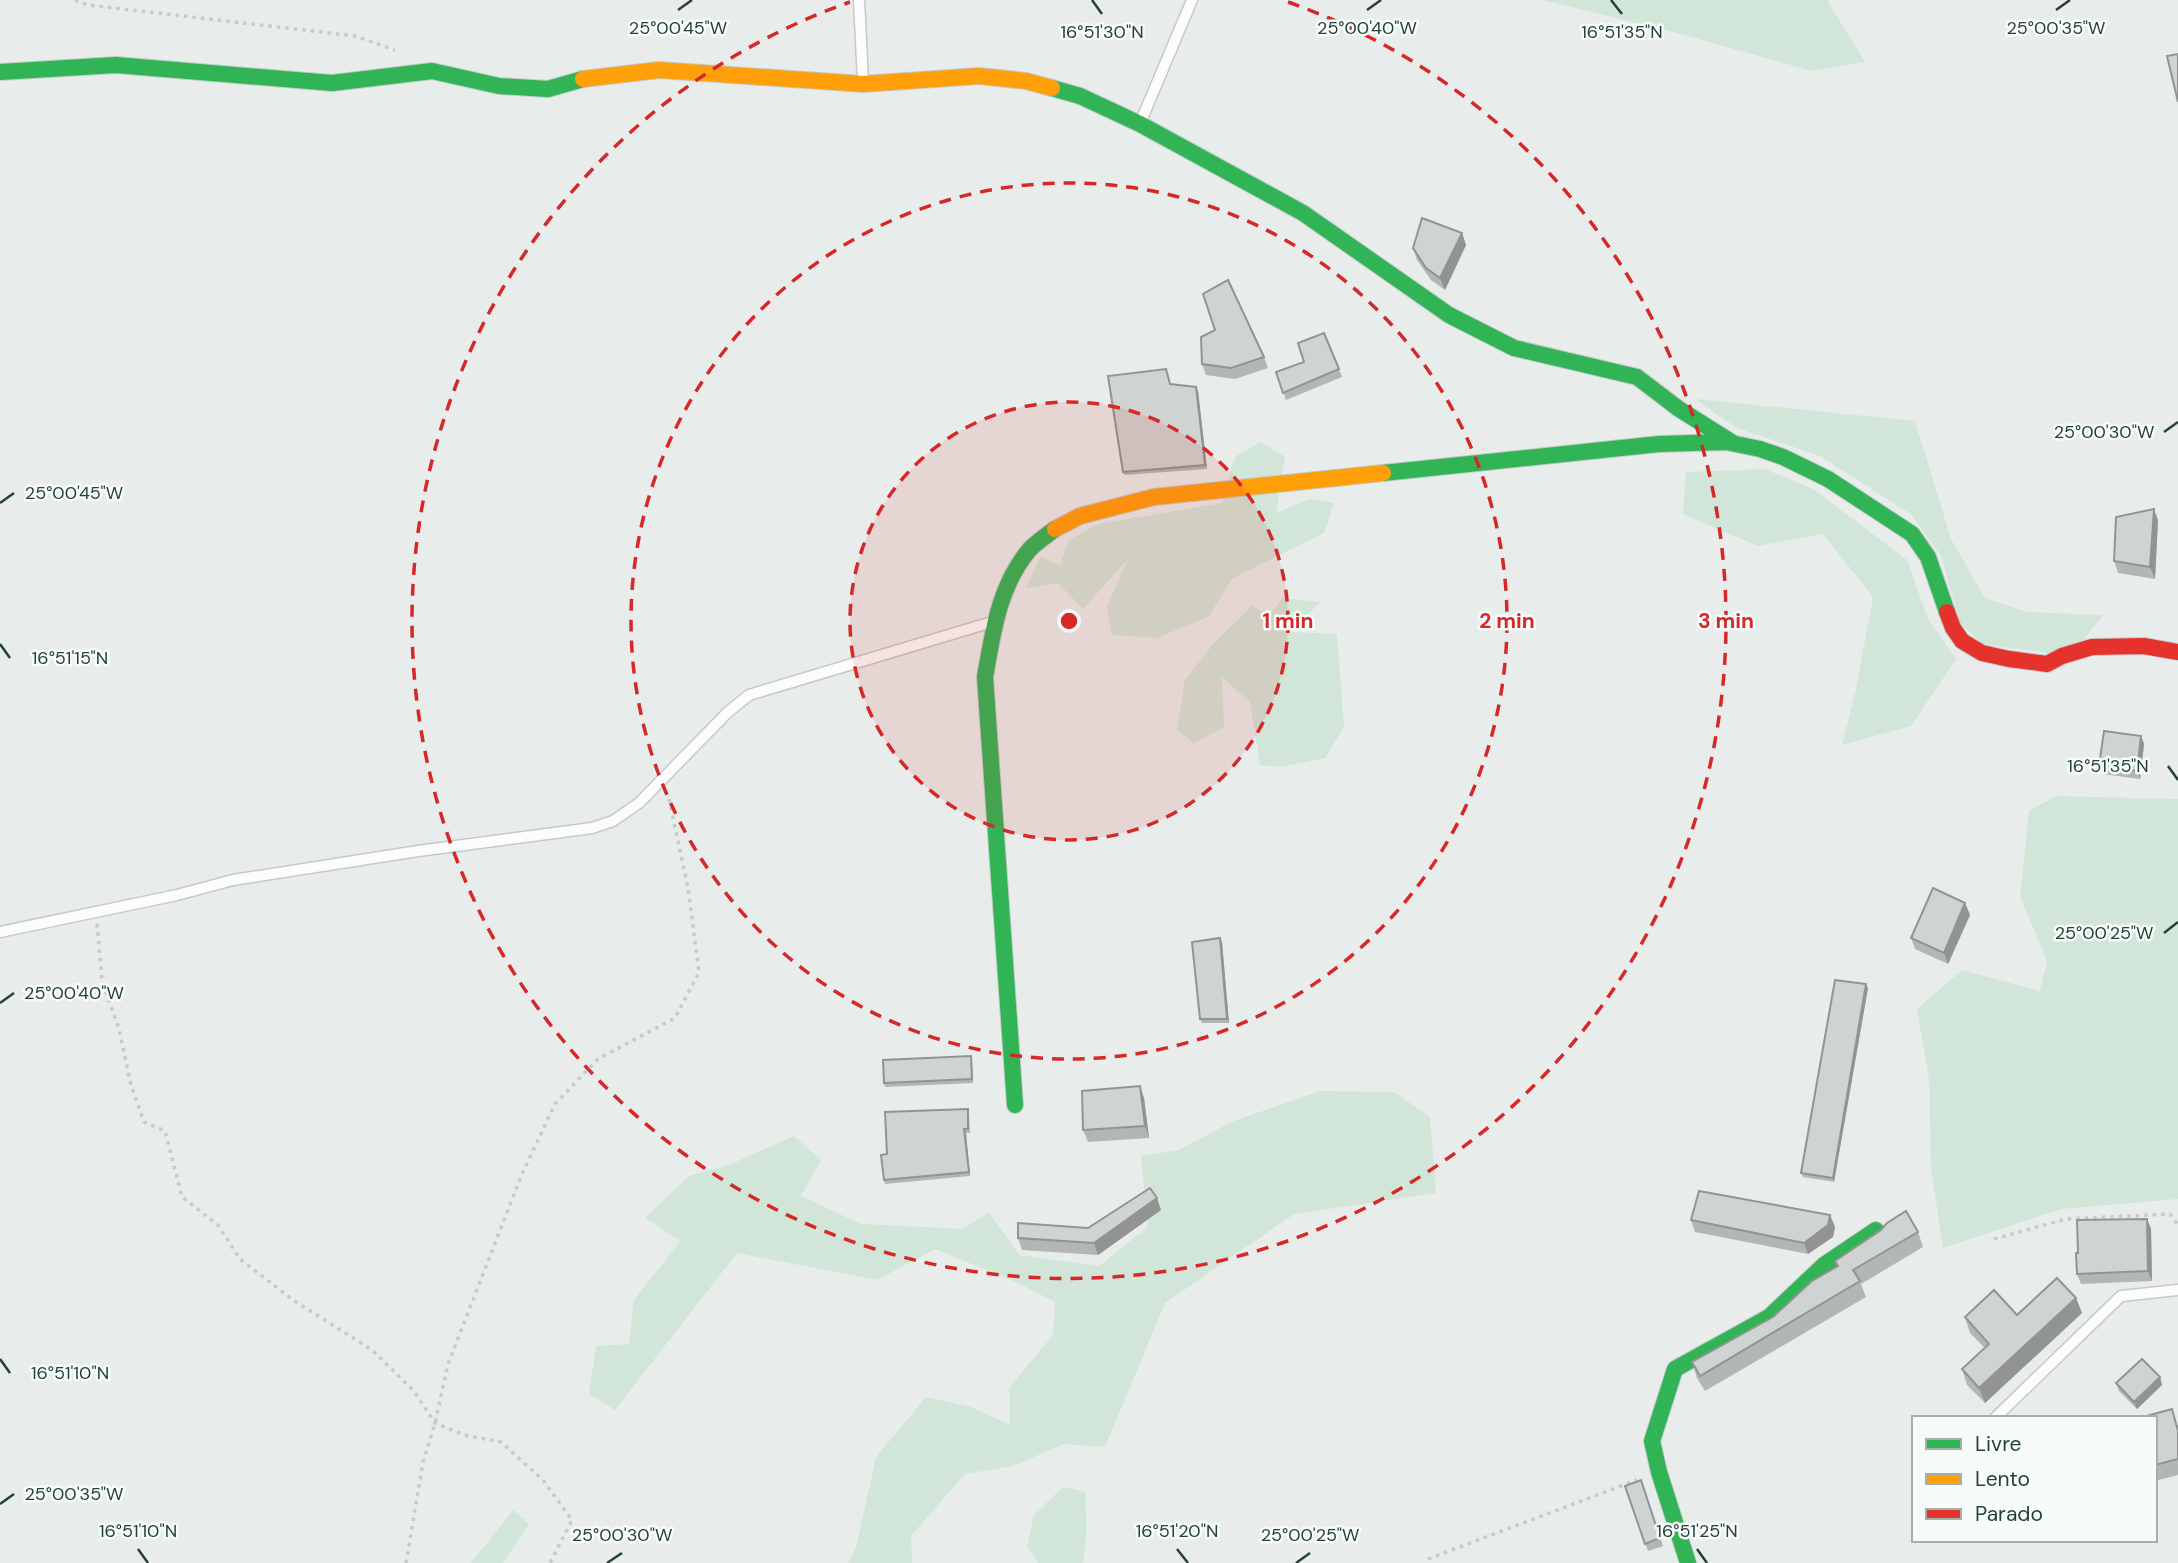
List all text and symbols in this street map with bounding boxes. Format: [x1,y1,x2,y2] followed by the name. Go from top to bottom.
[629,16,727,40] text: 25°00'45"W
[1317,16,1417,40] text: 25°00'40"W
[2007,16,2105,40] text: 25°00'35"W
[1060,20,1144,44] text: 16°51'30"N
[1581,20,1663,44] text: 16°51'35"N
[2054,420,2154,444] text: 25°00'30"W
[25,481,123,505] text: 25°00'45"W
[1262,607,1314,635] text: 1 min
[1479,607,1535,635] text: 2 min
[1698,607,1754,635] text: 3 min
[1057,609,1081,633] centre of rings
[32,646,108,670] text: 16°51'15"N
[2067,754,2149,778] text: 16°51'35"N
[2055,921,2153,945] text: 25°00'25"W
[24,981,124,1005] text: 25°00'40"W
[31,1361,109,1385] text: 16°51'10"N
[1912,1416,2157,1542] legend
[1975,1430,2022,1458] text: Livre
[1975,1465,2030,1493] text: Lento
[25,1482,123,1506] text: 25°00'35"W
[1975,1500,2043,1528] text: Parado
[99,1519,177,1543] text: 16°51'10"N
[1136,1519,1218,1543] text: 16°51'20"N
[1656,1519,1738,1543] text: 16°51'25"N
[572,1523,672,1547] text: 25°00'30"W
[1261,1523,1359,1547] text: 25°00'25"W

